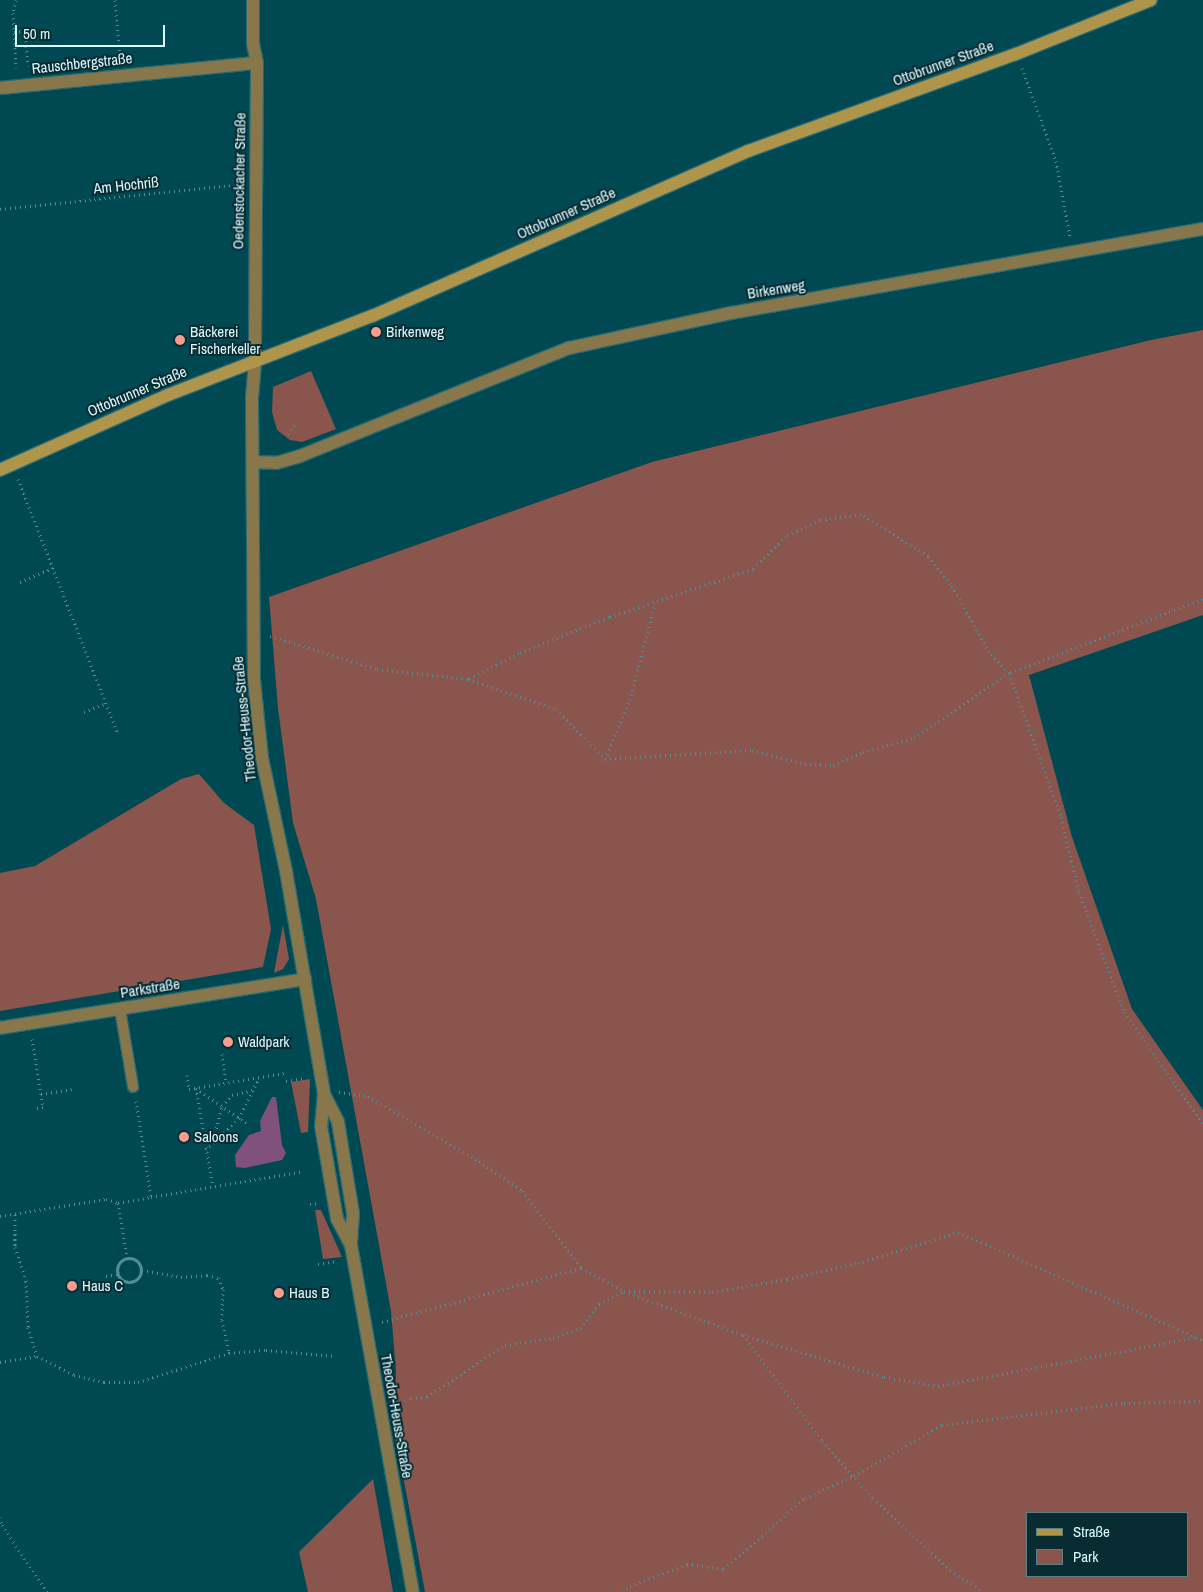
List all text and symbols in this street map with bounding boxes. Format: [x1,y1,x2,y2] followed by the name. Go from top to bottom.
[18,15,168,47] scale bar
[23,23,50,44] text: 50 m
[890,36,996,90] street label: Ottobrunner Straße
[31,49,133,77] street label: Rauschbergstraße
[229,112,249,250] street label: Oedenstockacher Straße
[92,173,160,197] street label: Am Hochriß
[514,183,618,243] street label: Ottobrunner Straße
[746,276,806,302] street label: Birkenweg
[190,322,260,357] place label: Bäckerei Fischerkeller
[386,323,444,341] place label: Birkenweg
[370,326,382,338] marker: Birkenweg
[174,334,186,346] marker: Bäckerei Fischerkeller
[85,362,189,420] street label: Ottobrunner Straße
[228,656,260,782] street label: Theodor-Heuss-Straße
[119,974,181,1002] street label: Parkstraße
[238,1033,289,1051] place label: Waldpark
[222,1036,234,1048] marker: Waldpark
[194,1128,238,1146] place label: Saloons
[178,1131,190,1143] marker: Saloons
[82,1277,123,1295] place label: Haus C
[66,1280,78,1292] marker: Haus C
[289,1284,329,1302] place label: Haus B
[273,1287,285,1299] marker: Haus B
[377,1353,417,1479] street label: Theodor-Heuss-Straße
[1026,1512,1188,1577] legend
[1073,1521,1110,1542] text: Straße
[1073,1546,1098,1567] text: Park

